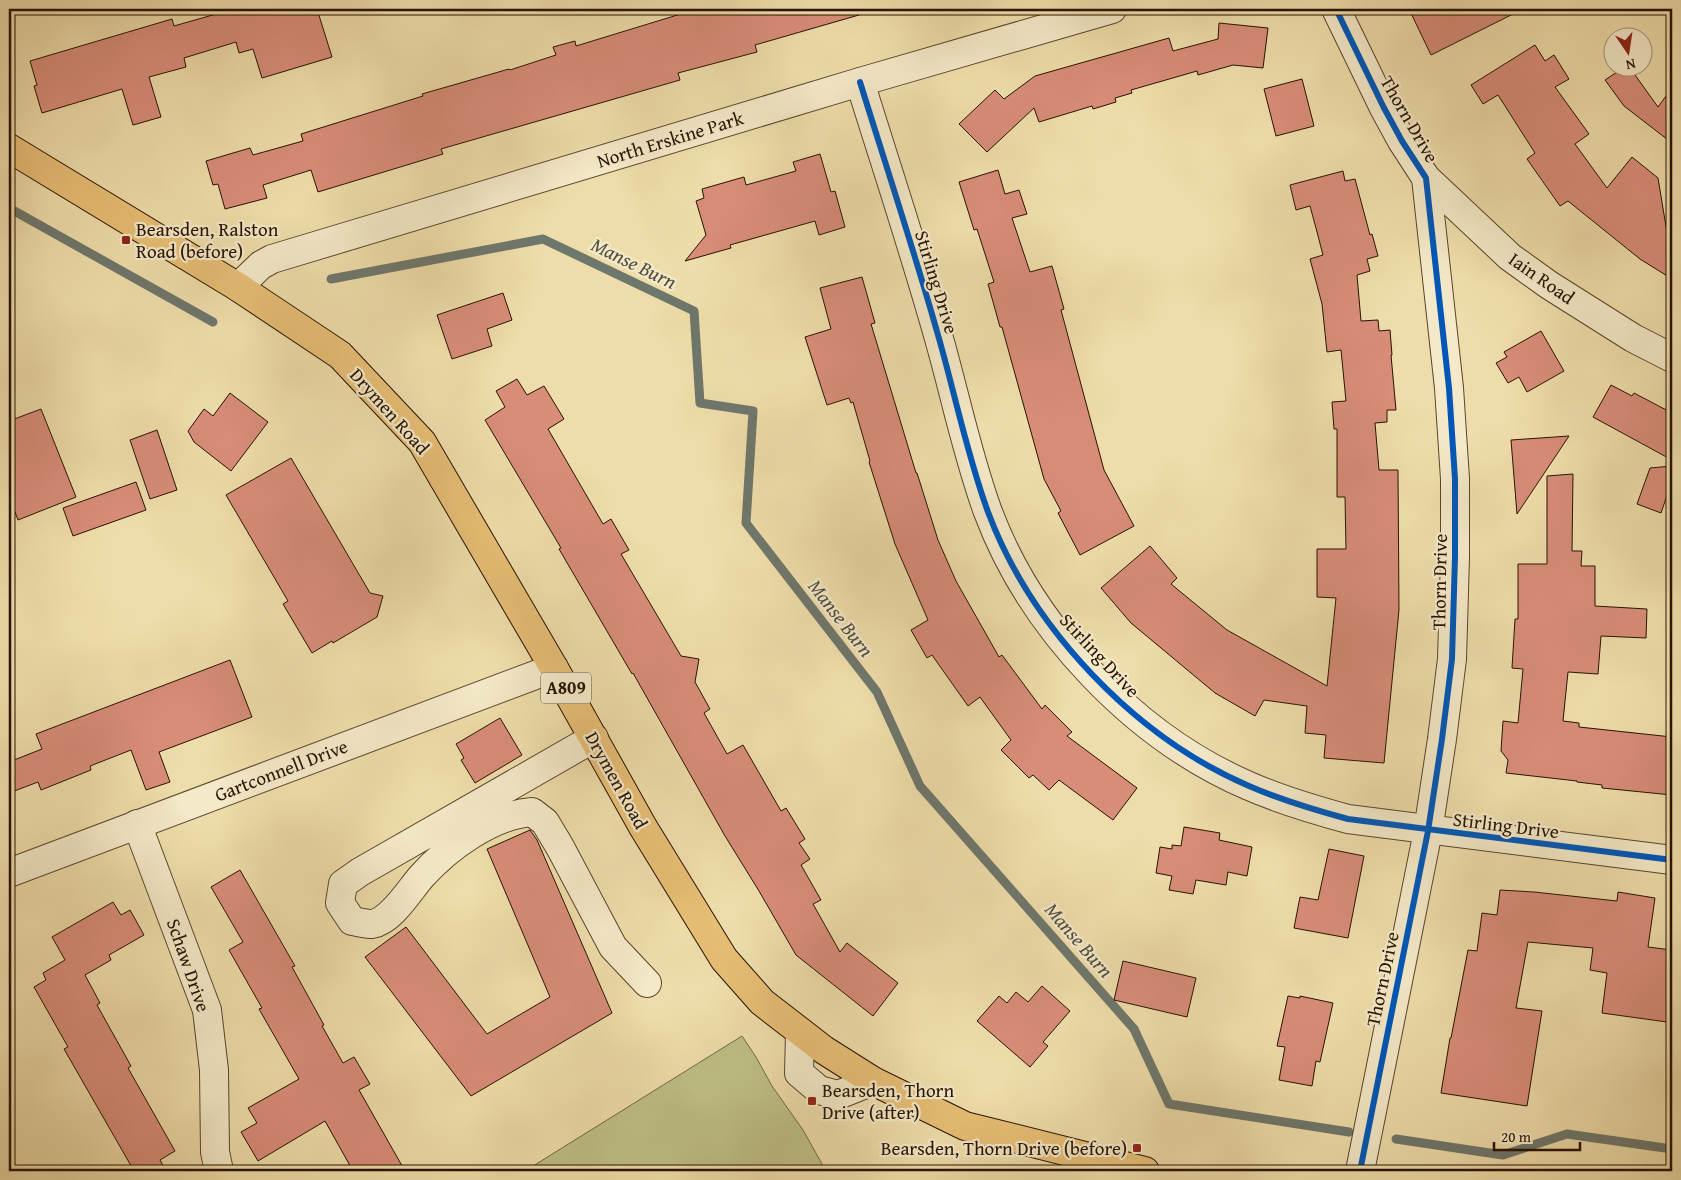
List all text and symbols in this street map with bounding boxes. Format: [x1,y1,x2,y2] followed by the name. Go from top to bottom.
[1604,28,1654,78] north arrow
[1623,54,1638,76] text: N
[1374,70,1446,168] street label: Thorn Drive
[593,103,747,175] street label: North Erskine Park
[136,215,279,265] place label: Bearsden, Ralston Road (before)
[908,227,966,337] street label: Stirling Drive
[587,229,682,296] water label: Manse Burn
[120,234,132,246] marker: Bearsden, Ralston Road (before)
[1503,245,1581,311] street label: Iain Road
[343,362,437,461] street label: Drymen Road
[1424,534,1454,630] street label: Thorn Drive
[802,573,881,663] water label: Manse Burn
[1053,606,1147,704] street label: Stirling Drive
[541,672,591,704] road number: A809
[579,726,656,835] street label: Drymen Road
[210,732,352,808] street label: Gartconnell Drive
[1451,805,1561,845] street label: Stirling Drive
[1038,896,1120,984] water label: Manse Burn
[160,915,218,1016] street label: Schaw Drive
[1358,929,1406,1029] street label: Thorn Drive
[822,1076,954,1126] place label: Bearsden, Thorn Drive (after)
[806,1095,818,1107] marker: Bearsden, Thorn Drive (after)
[1494,1120,1580,1152] scale bar
[1501,1126,1532,1147] text: 20 m
[881,1134,1127,1162] place label: Bearsden, Thorn Drive (before)
[1131,1142,1143,1154] marker: Bearsden, Thorn Drive (before)

